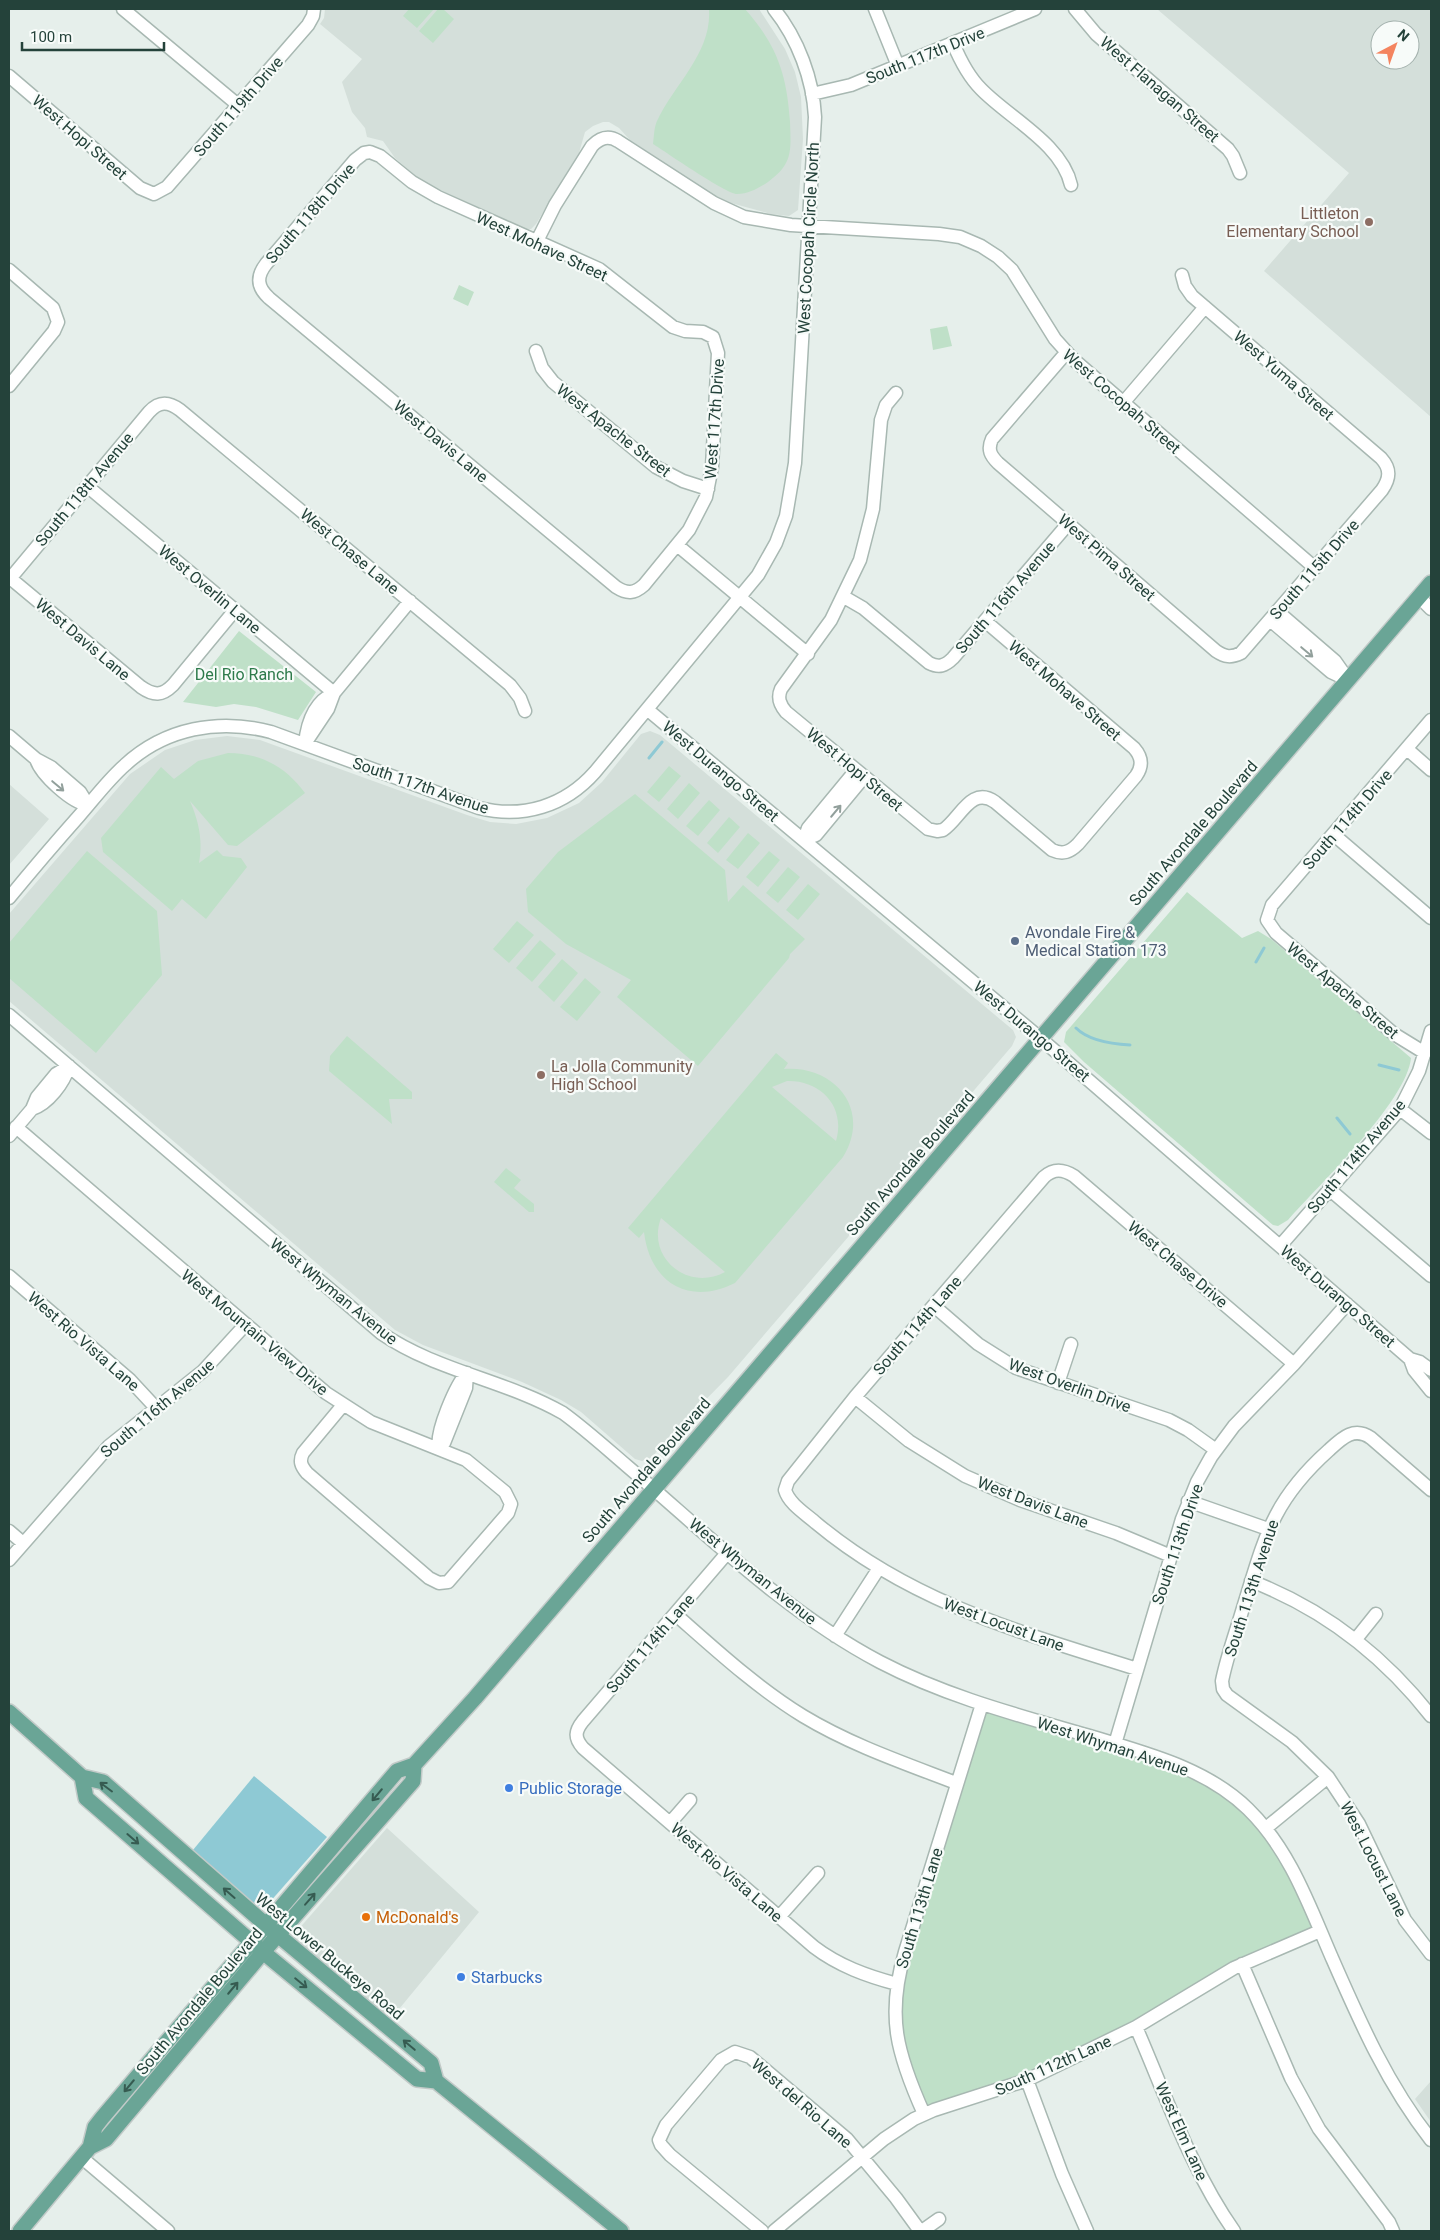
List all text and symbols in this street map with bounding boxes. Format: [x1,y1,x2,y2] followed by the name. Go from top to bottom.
[22,20,165,52] scale bar
[1370,20,1420,70] north arrow
[863,23,987,88] street label: South 117th Drive
[1395,26,1413,44] text: N
[30,28,72,46] text: 100 m
[1096,32,1223,146] street label: West Flanagan Street
[190,52,287,160] street label: South 119th Drive
[28,91,131,184] street label: West Hopi Street
[794,142,823,334] street label: West Cocopah Circle North
[262,159,359,267] street label: South 118th Drive
[1226,204,1359,241] place label: Littleton Elementary School
[473,208,610,285] street label: West Mohave Street
[1363,216,1375,228] marker: Littleton Elementary School
[1230,327,1338,424] street label: West Yuma Street
[1059,345,1184,458] street label: West Cocopah Street
[701,358,728,480] street label: West 117th Drive
[553,380,675,481] street label: West Apache Street
[390,396,492,486] street label: West Davis Lane
[31,429,138,550] street label: South 118th Avenue
[296,505,403,598] street label: West Chase Lane
[1054,510,1159,605] street label: West Pima Street
[1266,515,1363,623] street label: South 115th Drive
[951,537,1059,657] street label: South 116th Avenue
[155,541,265,638] street label: West Overlin Lane
[32,594,134,684] street label: West Davis Lane
[1005,636,1125,744] street label: West Mohave Street
[1300,646,1313,657] one-way arrow
[195,665,293,684] park label: Del Rio Ranch
[659,717,783,826] street label: West Durango Street
[803,724,907,815] street label: West Hopi Street
[350,753,491,818] street label: South 117th Avenue
[1125,757,1262,910] street label: South Avondale Boulevard
[1299,765,1396,873] street label: South 114th Drive
[52,781,65,792] one-way arrow
[830,805,841,818] one-way arrow
[1025,923,1167,960] place label: Avondale Fire & Medical Station 173
[1009,935,1021,947] marker: Avondale Fire & Medical Station 173
[1283,938,1402,1043] street label: West Apache Street
[970,977,1094,1086] street label: West Durango Street
[551,1057,693,1094] place label: La Jolla Community High School
[535,1069,547,1081] marker: La Jolla Community High School
[842,1087,979,1240] street label: South Avondale Boulevard
[1303,1096,1410,1217] street label: South 114th Avenue
[1124,1217,1231,1312] street label: West Chase Drive
[266,1234,401,1349] street label: West Whyman Avenue
[1276,1241,1399,1351] street label: West Durango Street
[177,1265,332,1399] street label: West Mountain View Drive
[869,1272,966,1379] street label: South 114th Lane
[24,1288,143,1395] street label: West Rio Vista Lane
[1006,1354,1134,1416] street label: West Overlin Drive
[97,1355,218,1462] street label: South 116th Avenue
[578,1394,715,1547] street label: South Avondale Boulevard
[975,1473,1091,1532] street label: West Davis Lane
[1148,1481,1207,1607] street label: South 113th Drive
[685,1514,820,1629] street label: West Whyman Avenue
[1220,1517,1283,1659] street label: South 113th Avenue
[602,1590,699,1697] street label: South 114th Lane
[941,1594,1067,1655] street label: West Locust Lane
[1035,1713,1191,1780] street label: West Whyman Avenue
[519,1779,622,1798] place label: Public Storage
[100,1782,113,1793] one-way arrow
[503,1782,515,1794] marker: Public Storage
[371,1788,383,1801] one-way arrow
[1336,1798,1411,1920] street label: West Locust Lane
[667,1819,786,1926] street label: West Rio Vista Lane
[126,1833,139,1844] one-way arrow
[892,1846,947,1971] street label: South 113th Lane
[222,1887,235,1899] one-way arrow
[252,1889,408,2024] street label: West Lower Buckeye Road
[304,1892,316,1905] one-way arrow
[376,1908,459,1927] place label: McDonald's
[360,1911,372,1923] marker: McDonald's
[132,1924,266,2079] street label: South Avondale Boulevard
[471,1968,542,1987] place label: Starbucks
[455,1971,467,1983] marker: Starbucks
[294,1978,307,1989] one-way arrow
[227,1982,238,1995] one-way arrow
[992,2031,1114,2100] street label: South 112th Lane
[403,2040,416,2051] one-way arrow
[748,2055,856,2152] street label: West del Rio Lane
[123,2079,134,2092] one-way arrow
[1151,2079,1212,2183] street label: West Elm Lane

